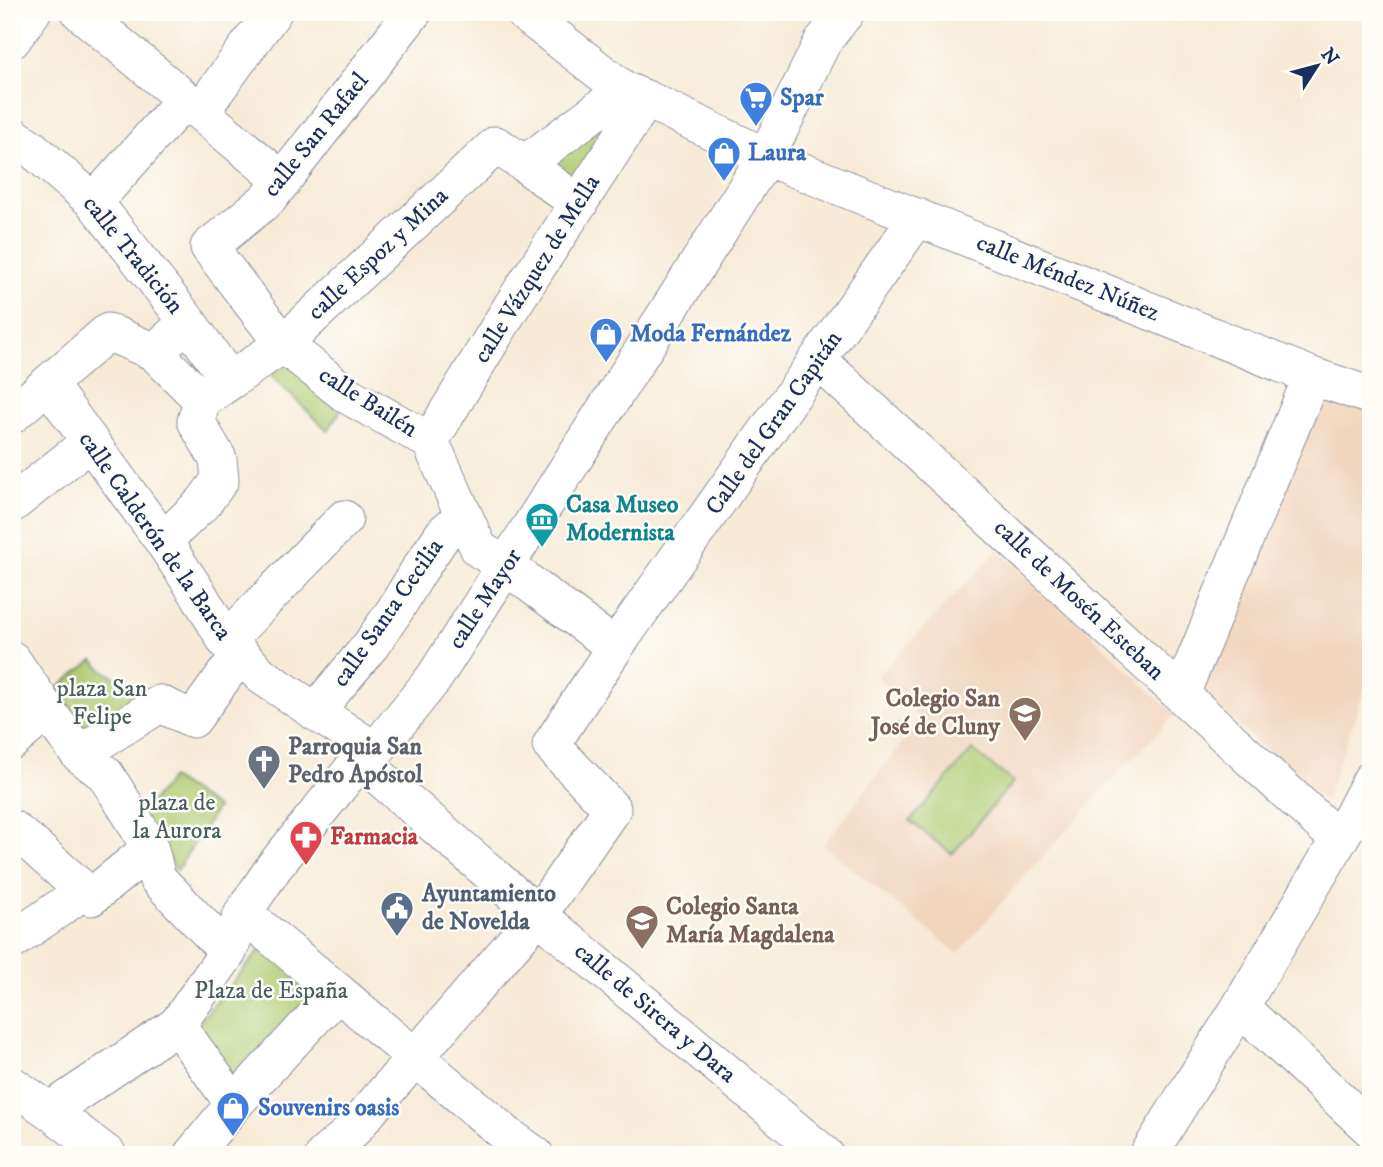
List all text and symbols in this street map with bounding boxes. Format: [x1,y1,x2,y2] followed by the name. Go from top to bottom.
[1282,32,1352,102] north arrow
[1316,44,1344,70] text: N
[257,66,376,203] street label: calle San Rafael
[737,79,775,128] supermarket icon: Spar
[780,83,825,113] place label: Spar
[705,134,743,183] shop icon: Laura
[748,138,807,168] place label: Laura
[467,169,607,369] street label: calle Vázquez de Mella
[301,181,455,327] street label: calle Espoz y Mina
[76,190,190,321] street label: calle Tradición
[972,228,1165,329] street label: calle Méndez Núñez
[587,315,625,364] shop icon: Moda Fernández
[630,319,792,349] place label: Moda Fernández
[699,325,849,521] street label: Calle del Gran Capitán
[313,360,423,444] street label: calle Bailén
[72,426,239,647] street label: calle Calderón de la Barca
[566,490,679,548] place label: Casa Museo Modernista
[523,500,561,549] museum icon: Casa Museo Modernista
[987,513,1171,687] street label: calle de Mosén Esteban
[326,532,451,693] street label: calle Santa Cecilia
[441,543,529,655] street label: calle Mayor
[56,674,148,732] park label: plaza San Felipe
[868,684,1001,742] place label: Colegio San José de Cluny
[1006,694,1044,743] school or university icon: Colegio San José de Cluny
[288,732,424,790] place label: Parroquia San Pedro Apóstol
[245,742,283,791] church icon: Parroquia San Pedro Apóstol
[132,788,222,846] park label: plaza de la Aurora
[287,818,325,867] pharmacy icon: Farmacia
[330,822,419,852] place label: Farmacia
[421,879,556,937] place label: Ayuntamiento de Novelda
[378,889,416,938] public building icon: Ayuntamiento de Novelda
[666,892,835,950] place label: Colegio Santa María Magdalena
[623,902,661,951] school or university icon: Colegio Santa María Magdalena
[568,936,743,1090] street label: calle de Sirera y Dara
[194,976,349,1006] park label: Plaza de España
[214,1089,252,1138] shop icon: Souvenirs oasis
[258,1093,399,1123] place label: Souvenirs oasis

